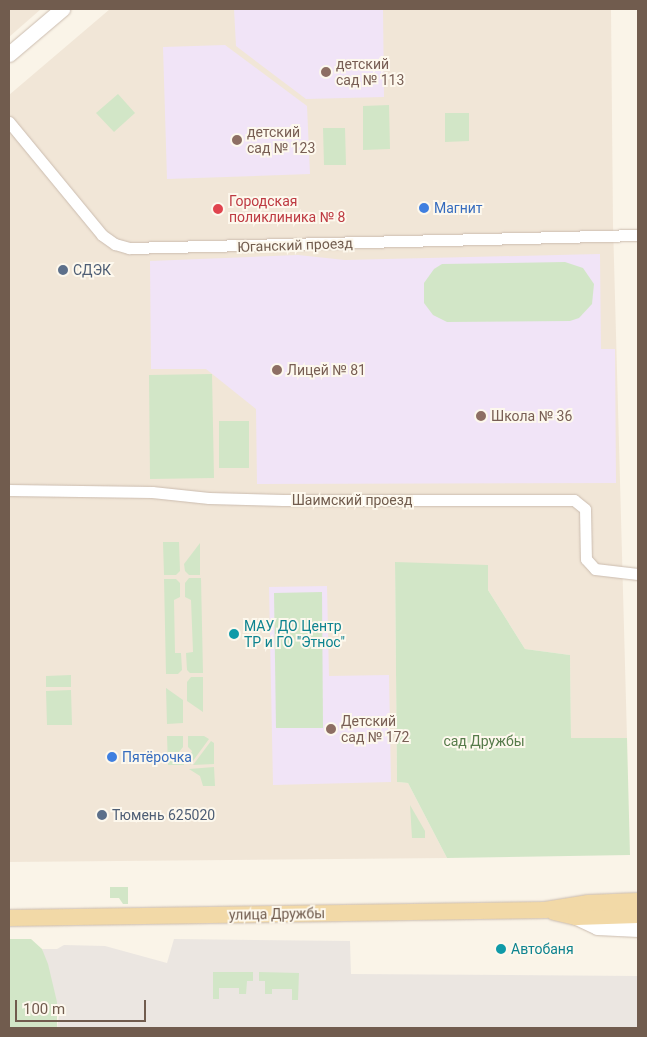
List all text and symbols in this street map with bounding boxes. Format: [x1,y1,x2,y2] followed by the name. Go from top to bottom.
[336,56,404,88] place label: детский сад № 113
[320,66,332,78] marker: детский сад № 113
[247,124,315,156] place label: детский сад № 123
[231,134,243,146] marker: детский сад № 123
[229,193,345,226] place label: Городская поликлиника № 8
[434,200,483,216] place label: Магнит
[211,202,225,216] marker: Городская поликлиника № 8
[418,202,430,214] marker: Магнит
[237,235,353,255] street label: Юганский проезд
[73,262,111,278] place label: СДЭК
[57,264,69,276] marker: СДЭК
[287,362,366,378] place label: Лицей № 81
[271,364,283,376] marker: Лицей № 81
[491,408,572,424] place label: Школа № 36
[475,410,487,422] marker: Школа № 36
[292,492,412,508] street label: Шаимский проезд
[244,618,345,650] place label: МАУ ДО Центр ТР и ГО "Этнос"
[228,628,240,640] marker: МАУ ДО Центр ТР и ГО "Этнос"
[341,713,409,746] place label: Детский сад № 172
[325,723,337,735] marker: Детский сад № 172
[443,733,525,749] park label: сад Дружбы
[122,749,192,765] place label: Пятёрочка
[106,751,118,763] marker: Пятёрочка
[112,807,215,823] place label: Тюмень 625020
[96,809,108,821] marker: Тюмень 625020
[229,905,325,923] street label: улица Дружбы
[511,941,574,957] place label: Автобаня
[495,943,507,955] marker: Автобаня
[18,990,149,1022] scale bar
[23,1000,65,1018] text: 100 m

